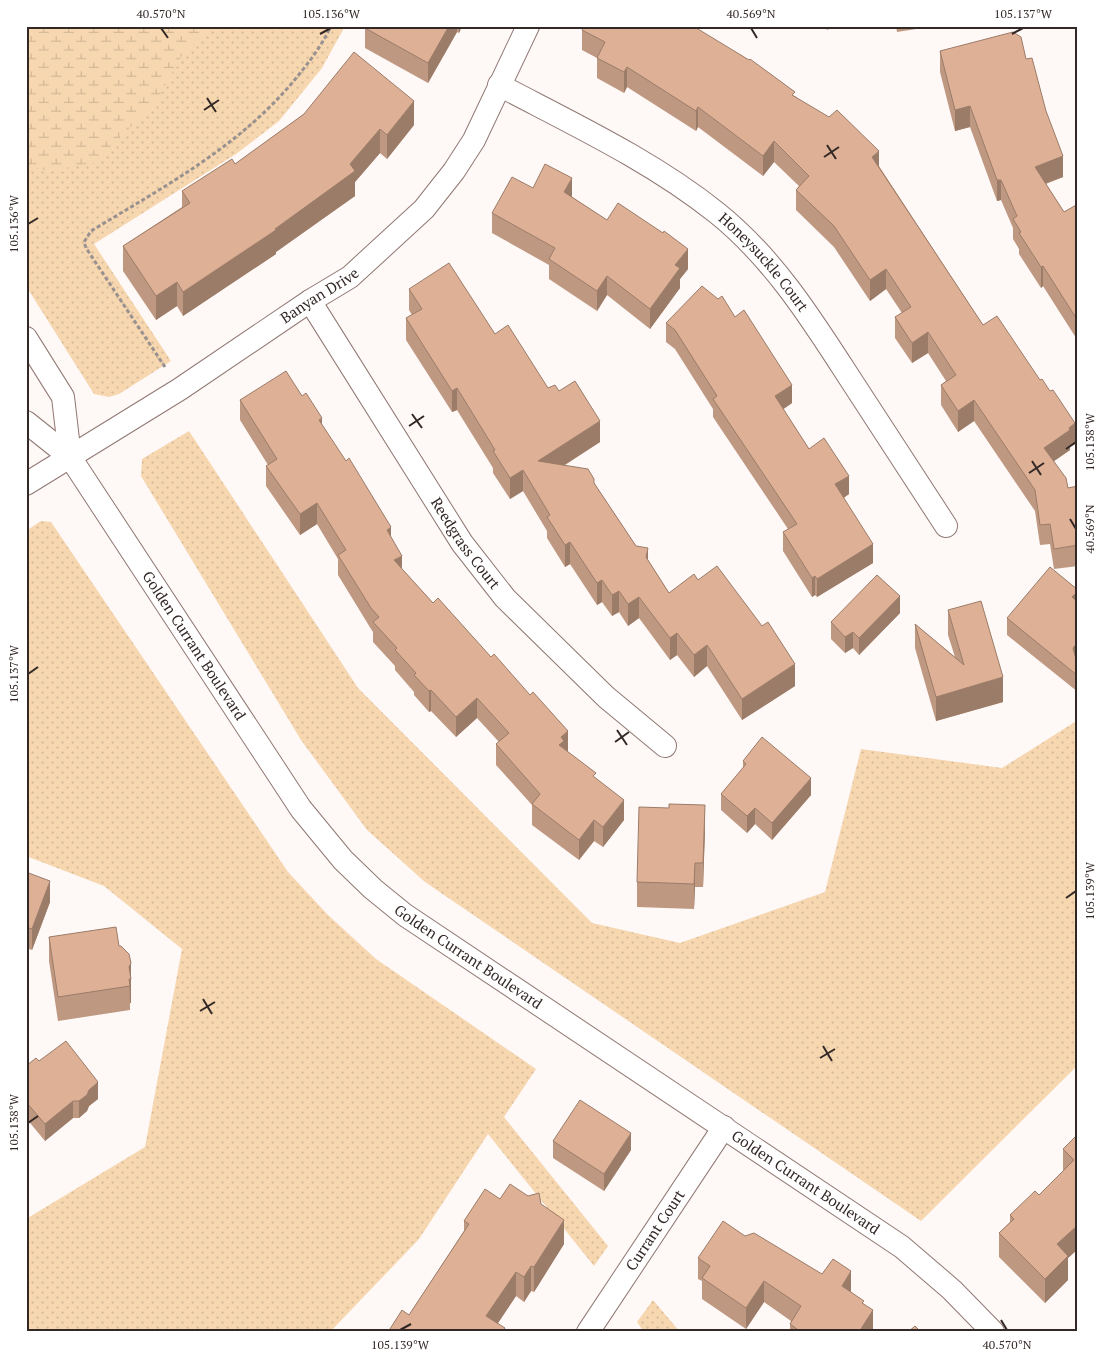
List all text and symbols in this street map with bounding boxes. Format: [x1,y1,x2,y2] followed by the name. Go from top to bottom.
[136,6,186,21] text: 40.570°N
[302,6,361,21] text: 105.136°W
[726,6,776,21] text: 40.569°N
[994,6,1053,21] text: 105.137°W
[6,194,21,253] text: 105.136°W
[715,208,814,315] street label: Honeysuckle Court
[276,263,363,327] street label: Banyan Drive
[1082,412,1097,471] text: 105.138°W
[427,493,506,593] street label: Reedgrass Court
[1082,504,1097,554] text: 40.569°N
[139,567,251,724] street label: Golden Currant Boulevard
[6,644,21,703] text: 105.137°W
[1082,861,1097,920] text: 105.139°W
[390,899,547,1013] street label: Golden Currant Boulevard
[6,1093,21,1152] text: 105.138°W
[728,1125,884,1239] street label: Golden Currant Boulevard
[621,1185,689,1274] street label: Currant Court
[371,1337,430,1352] text: 105.139°W
[982,1337,1032,1352] text: 40.570°N

